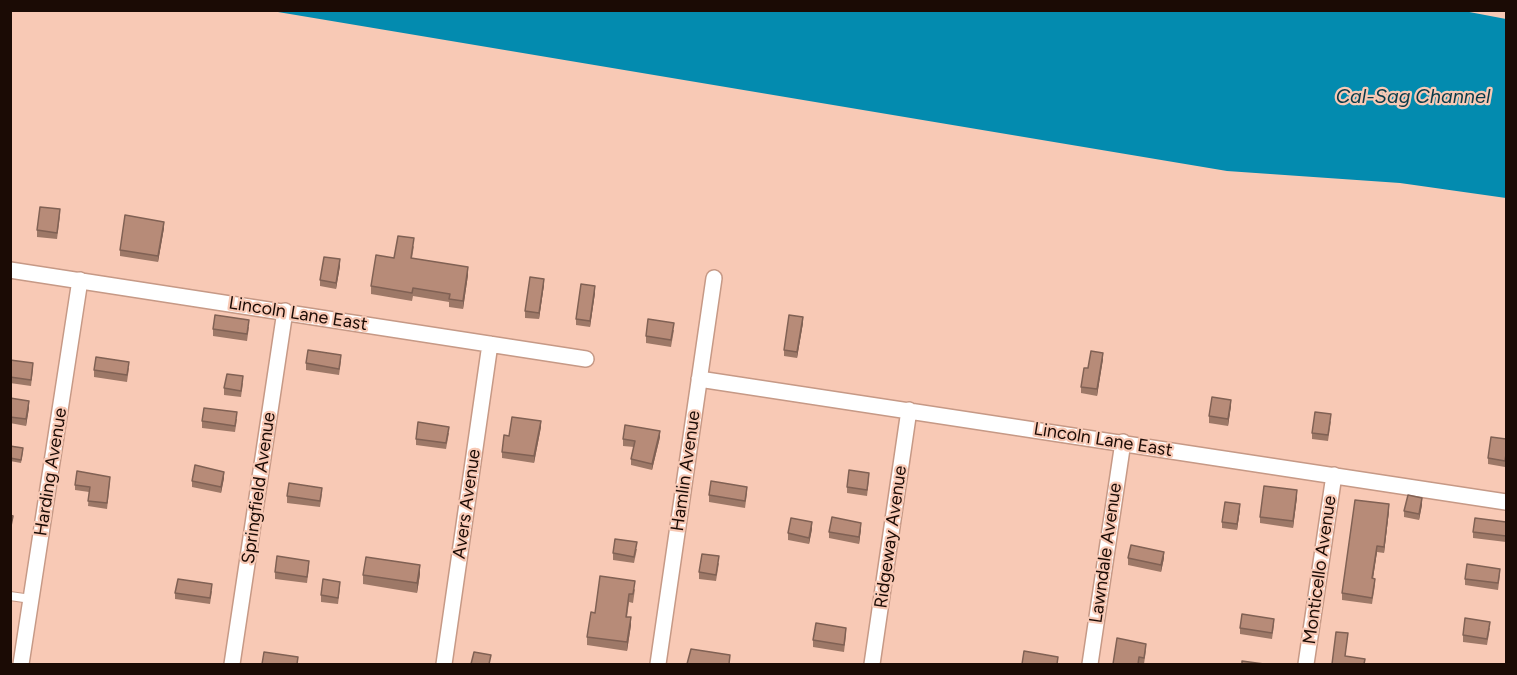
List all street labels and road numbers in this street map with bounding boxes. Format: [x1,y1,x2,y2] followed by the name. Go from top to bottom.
[227,292,369,336] street label: Lincoln Lane East
[30,406,72,538] street label: Harding Avenue
[667,409,705,533] street label: Hamlin Avenue
[238,411,280,565] street label: Springfield Avenue
[1032,418,1174,462] street label: Lincoln Lane East
[449,448,485,560] street label: Avers Avenue
[870,464,912,610] street label: Ridgeway Avenue
[1085,481,1127,625] street label: Lawndale Avenue
[1299,494,1341,646] street label: Monticello Avenue

